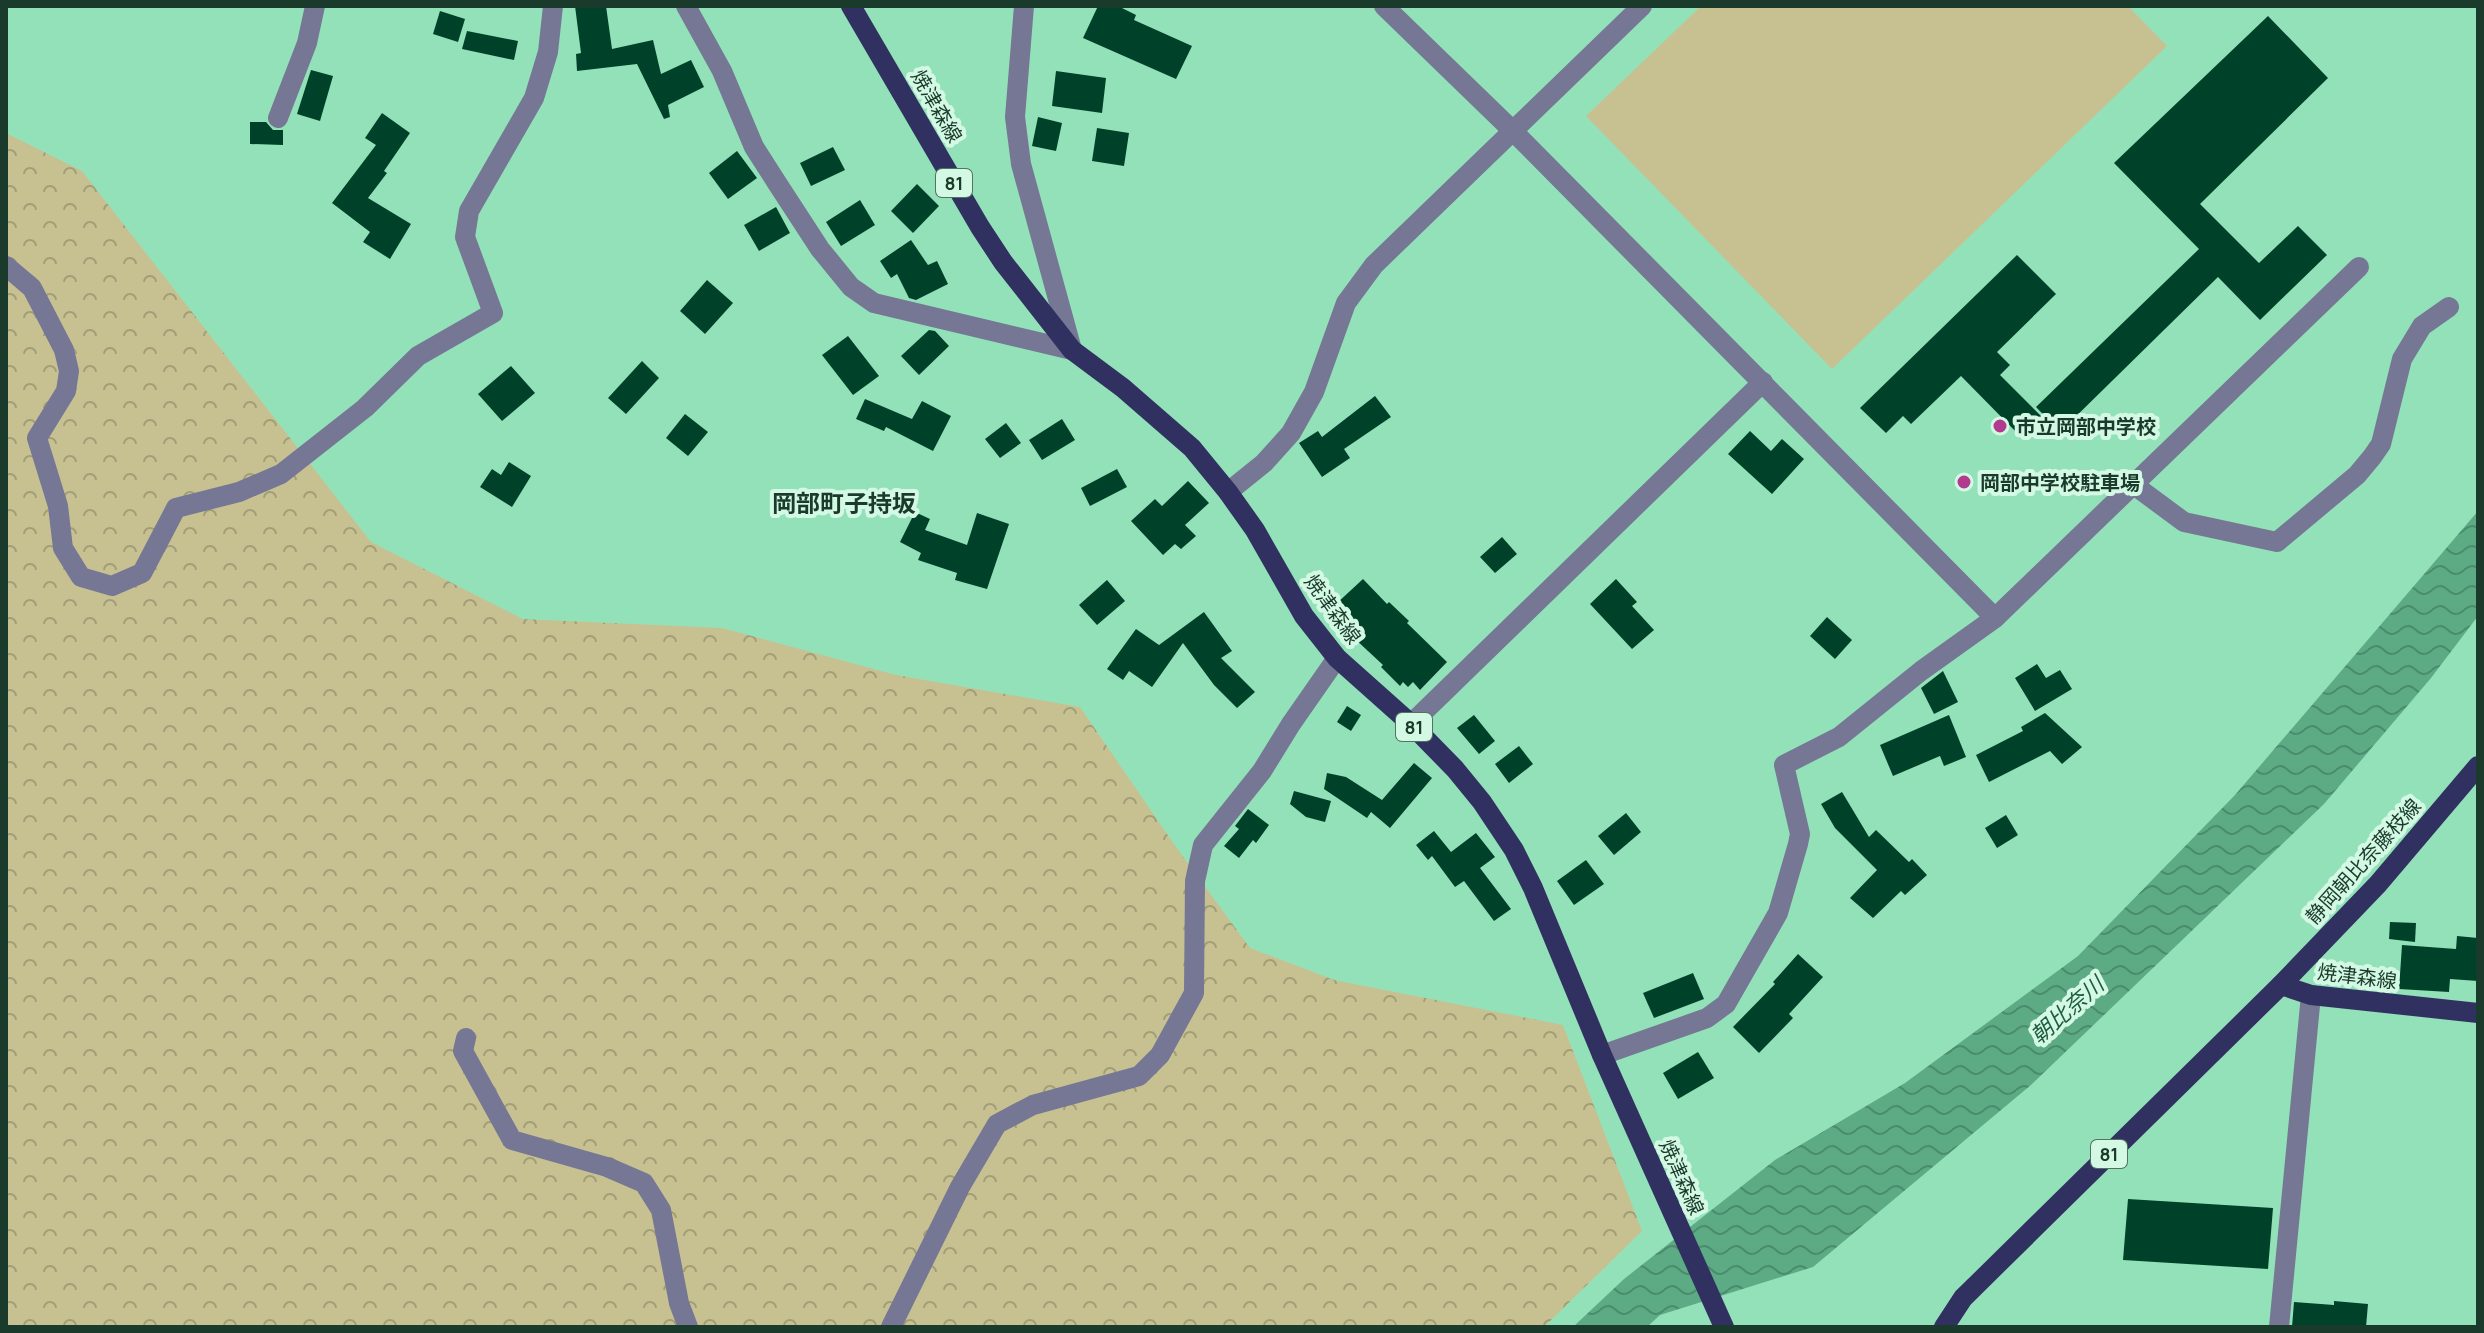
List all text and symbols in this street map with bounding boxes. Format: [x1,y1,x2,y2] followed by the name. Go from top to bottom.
[905,65,969,147] street label: 焼津森線
[936,169,972,197] road number: 81
[2016,413,2156,440] place label: 市立岡部中学校
[1991,417,2009,435] marker: 市立岡部中学校
[1980,469,2140,496] place label: 岡部中学校駐車場
[1955,473,1973,491] marker: 岡部中学校駐車場
[772,486,916,519] district label: 岡部町子持坂
[1299,569,1367,649] street label: 焼津森線
[1396,713,1432,741] road number: 81
[2299,793,2427,929] street label: 静岡朝比奈藤枝線
[2316,958,2398,994] street label: 焼津森線
[2024,969,2112,1050] water label: 朝比奈川
[1653,1135,1711,1219] street label: 焼津森線
[2091,1140,2127,1168] road number: 81

